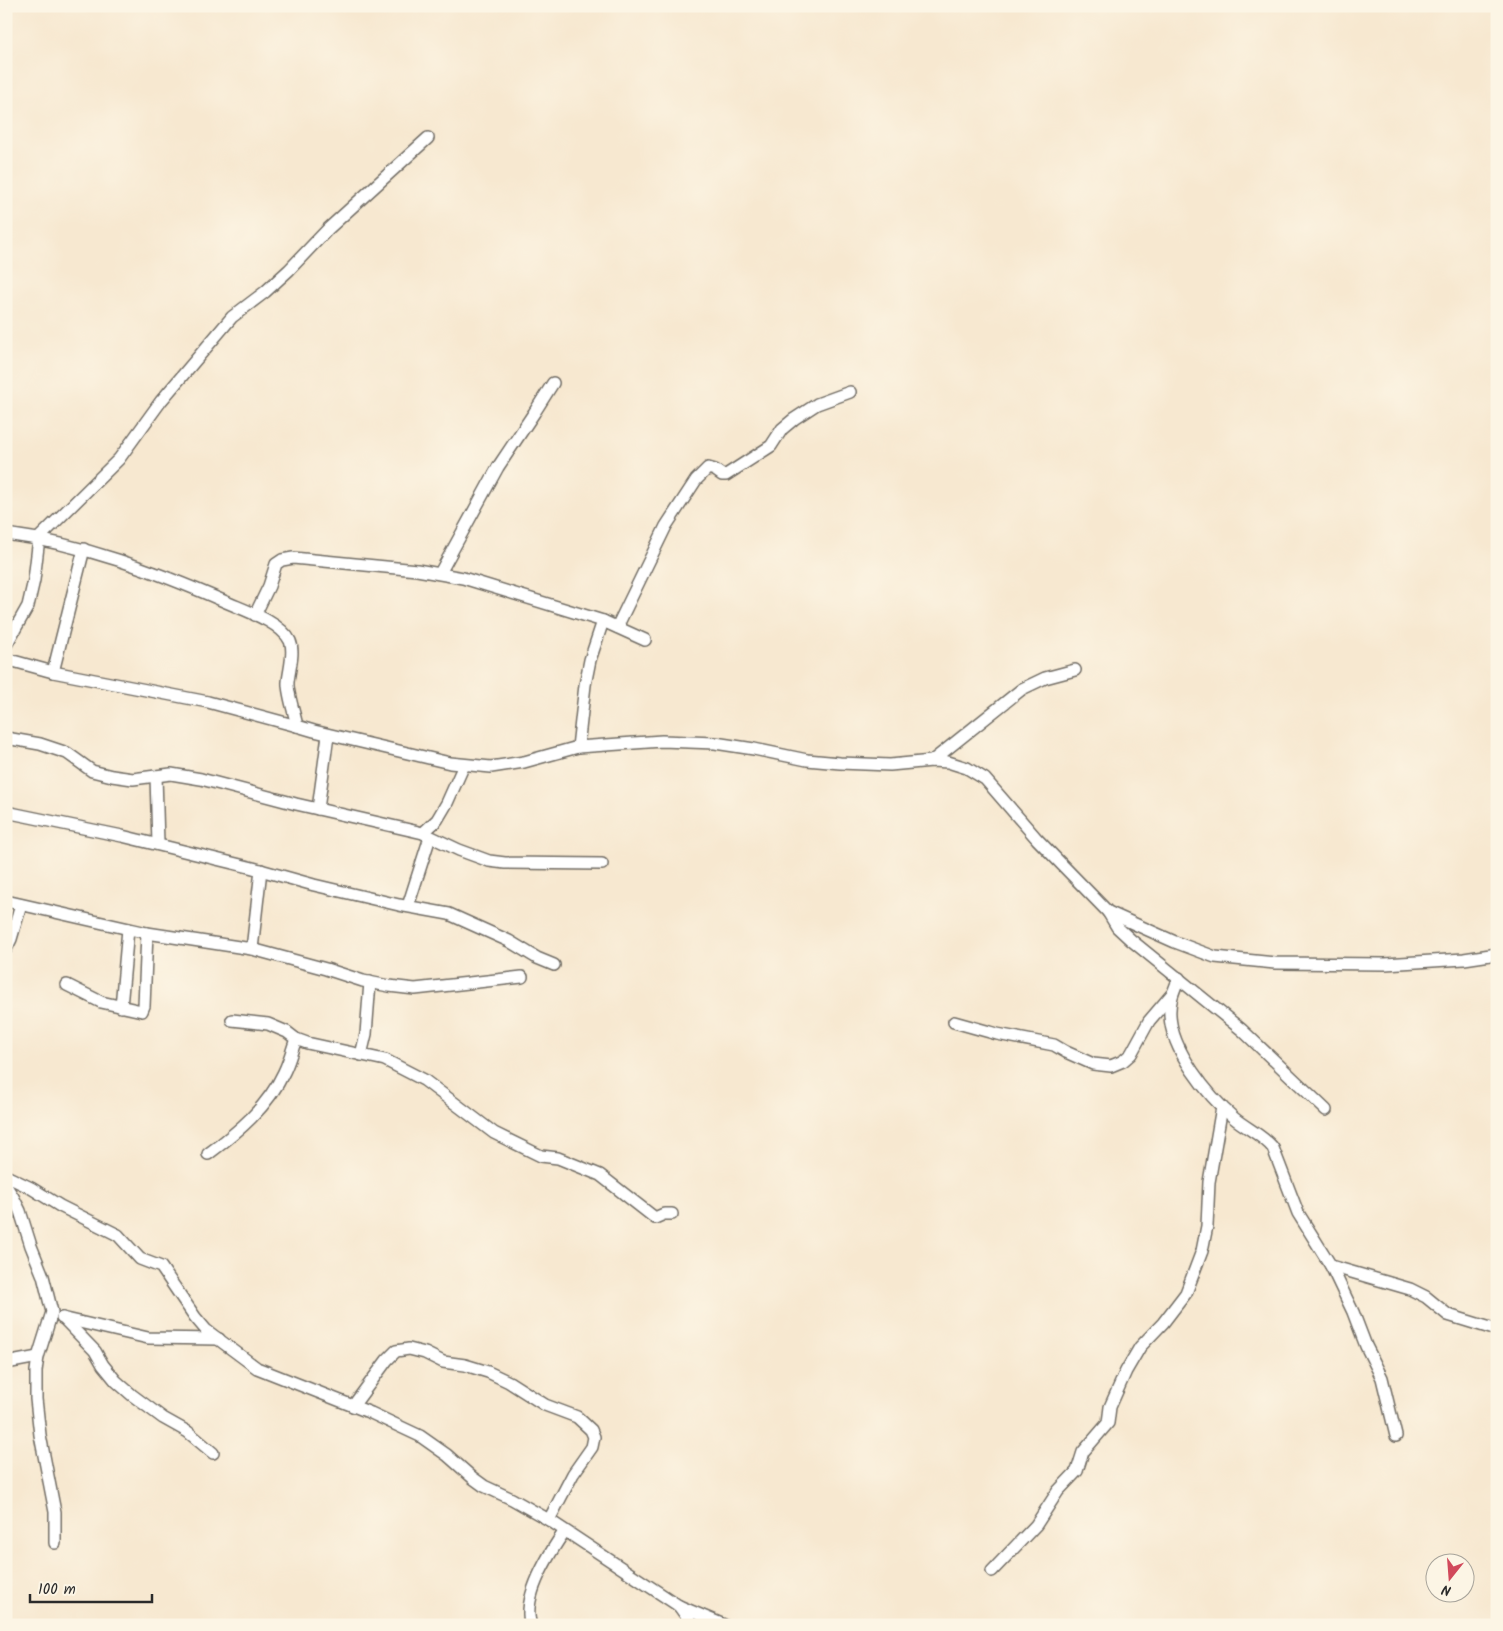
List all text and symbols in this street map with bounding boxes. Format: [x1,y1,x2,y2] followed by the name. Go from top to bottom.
[1426,1554,1476,1604] north arrow
[30,1571,152,1603] scale bar
[38,1578,76,1602] text: 100 m
[1439,1578,1454,1601] text: N

